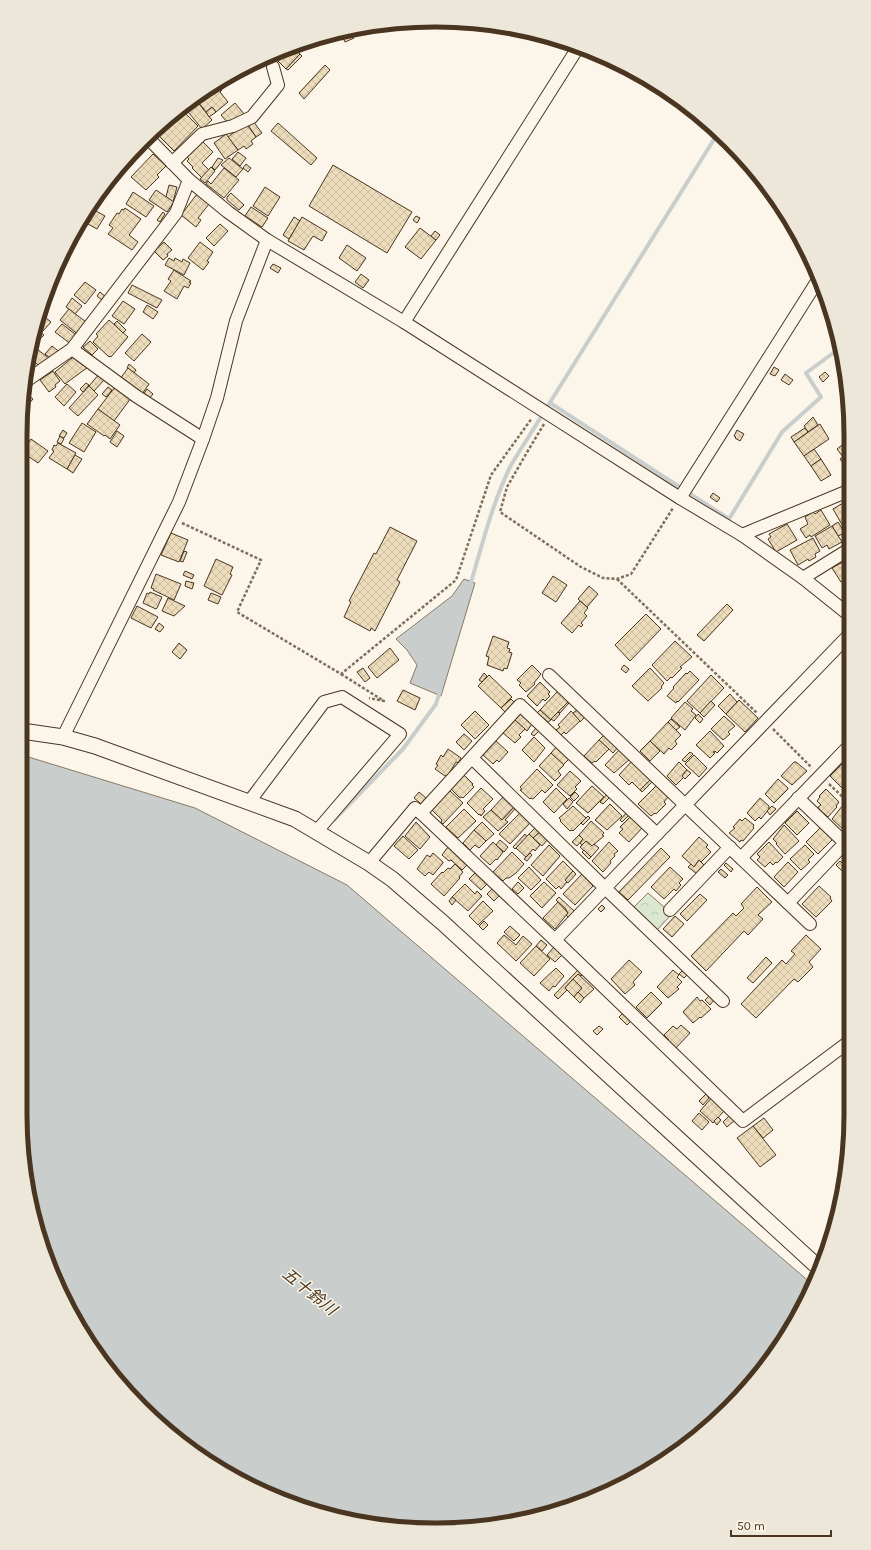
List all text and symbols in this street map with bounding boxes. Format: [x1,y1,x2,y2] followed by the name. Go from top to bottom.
[279,1264,342,1320] water label: 五十鈴川
[731,1512,831,1538] scale bar
[737,1519,765,1533] text: 50 m

